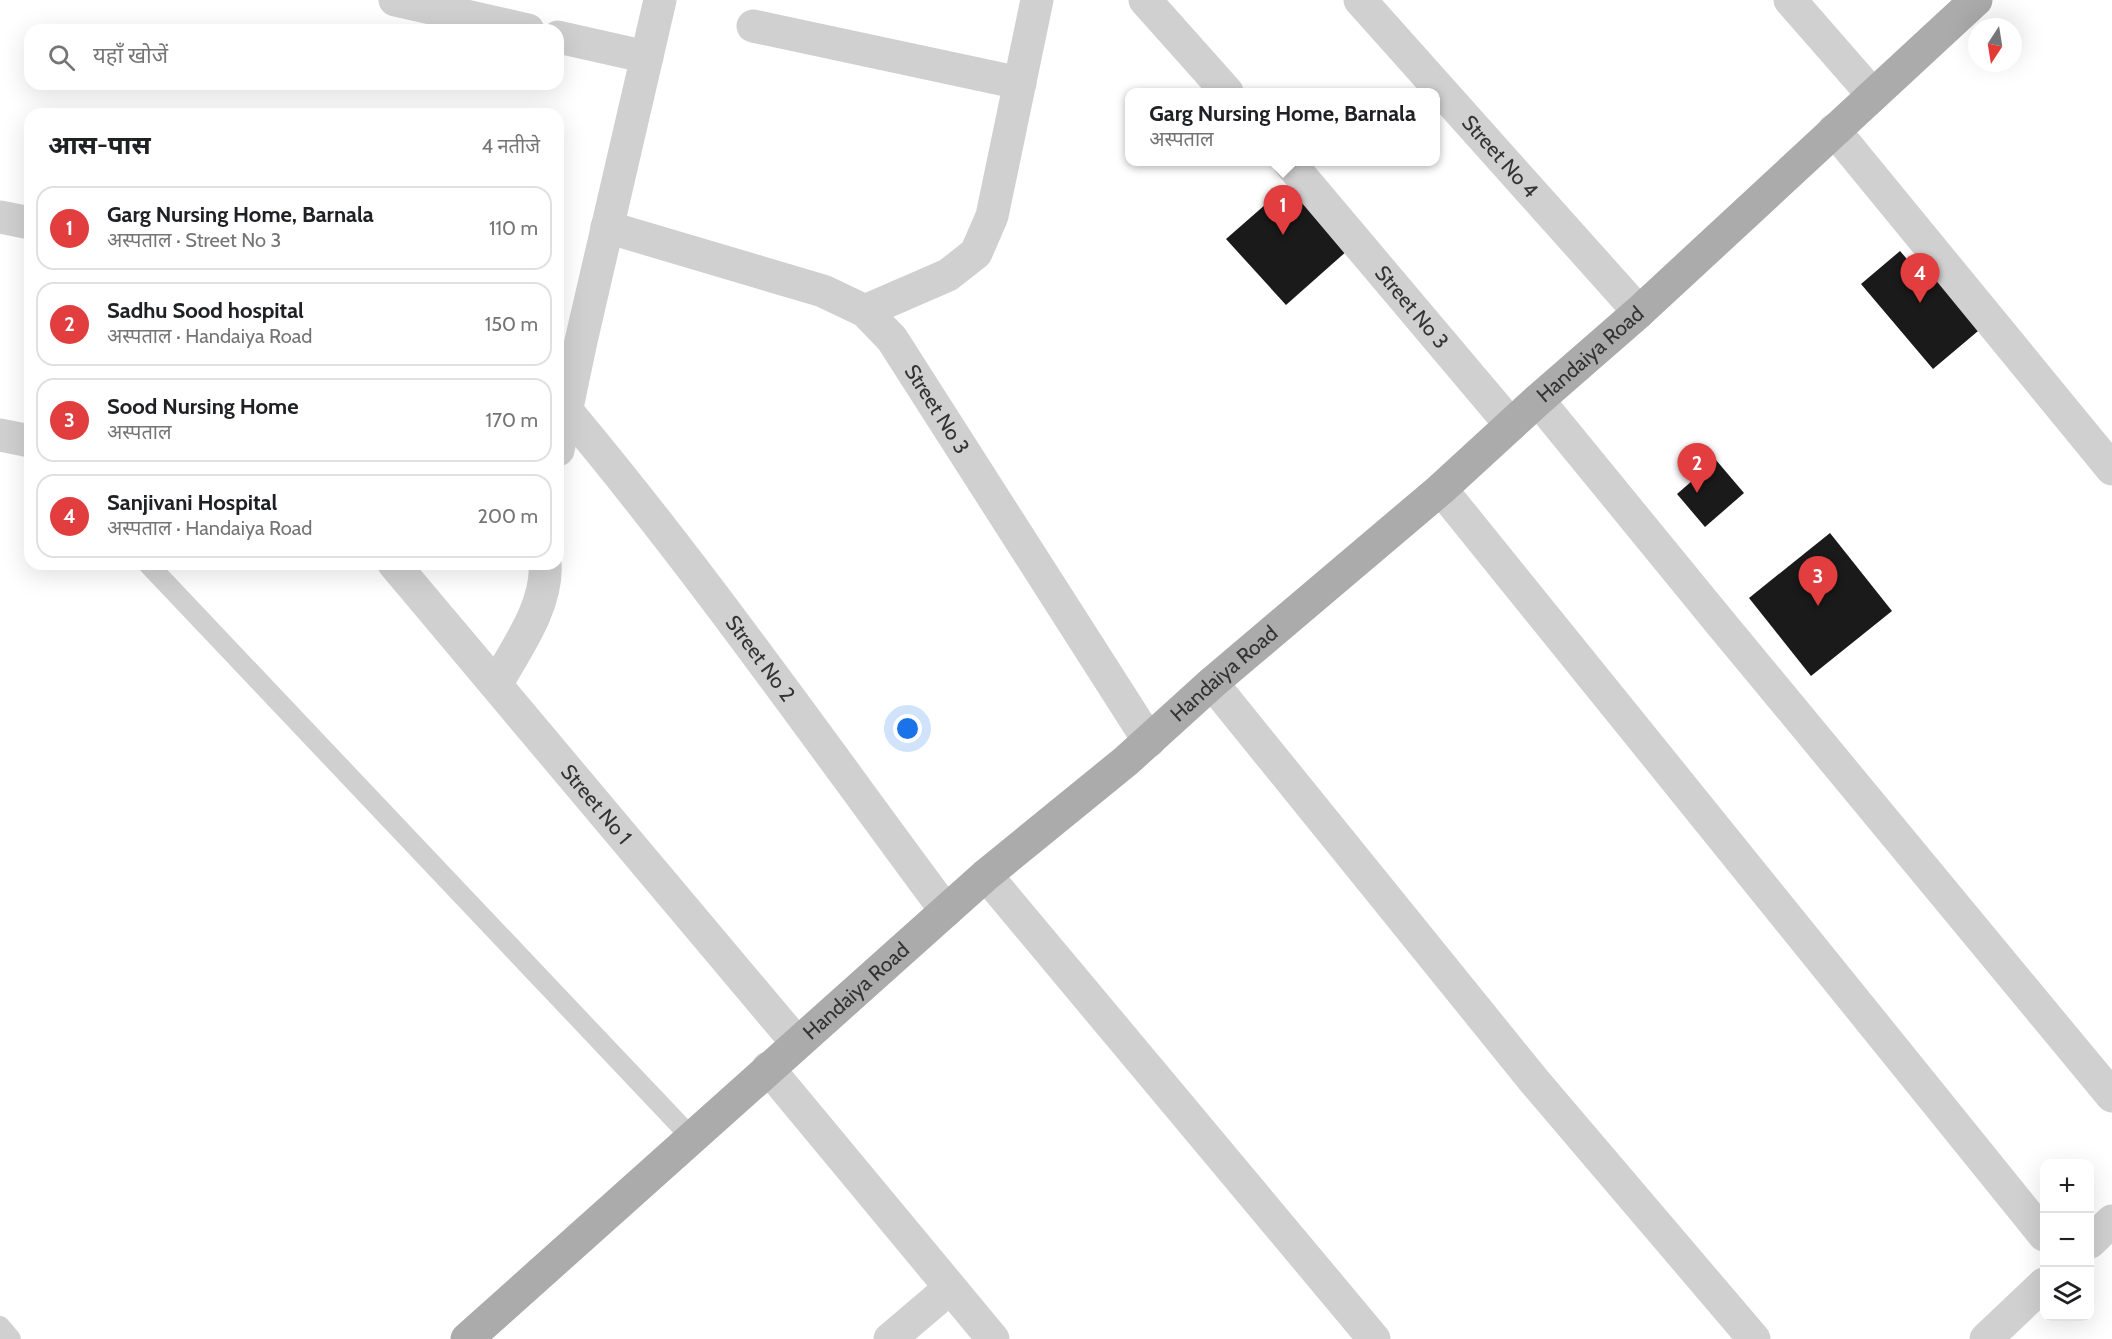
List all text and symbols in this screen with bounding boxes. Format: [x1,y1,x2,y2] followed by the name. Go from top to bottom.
[1968,18,2022,72] north arrow
[24,24,564,90] search box
[45,41,78,74] icon: search
[93,42,168,69] text: यहाँ खोजें
[1125,88,1440,166] popup
[1149,100,1416,127] text: Garg Nursing Home, Barnala
[1457,110,1544,202] street label: Street No 4
[1149,127,1214,151] text: अस्पताल
[48,129,151,161] text: आस-पास
[481,134,540,158] text: 4 नतीजे
[1264,186,1302,235] pin: 1
[107,201,374,228] text: Garg Nursing Home, Barnala
[66,216,73,240] text: 1
[489,216,538,240] text: 110 m
[107,228,281,252] text: अस्पताल · Street No 3
[1900,254,1940,303] pin: 4
[1370,260,1454,353] street label: Street No 3
[107,297,304,324] text: Sadhu Sood hospital
[1531,301,1649,407] street label: Handaiya Road
[64,312,75,336] text: 2
[485,312,538,336] text: 150 m
[107,324,312,348] text: अस्पताल · Handaiya Road
[900,360,975,458] street label: Street No 3
[107,393,299,420] text: Sood Nursing Home
[64,408,75,432] text: 3
[486,408,538,432] text: 170 m
[107,420,172,444] text: अस्पताल
[1678,444,1716,493] pin: 2
[107,489,277,516] text: Sanjivani Hospital
[63,504,76,528] text: 4
[478,504,538,528] text: 200 m
[107,516,312,540] text: अस्पताल · Handaiya Road
[1798,556,1838,606] pin: 3
[721,610,801,706] street label: Street No 2
[1165,620,1282,727] street label: Handaiya Road
[893,714,922,743] your location
[556,759,637,849] street label: Street No 1
[798,937,914,1045] street label: Handaiya Road
[2040,1159,2094,1321] map controls
[2040,1159,2094,1213] button: +
[2040,1213,2094,1267] button: −
[2040,1267,2094,1321] button: layers

